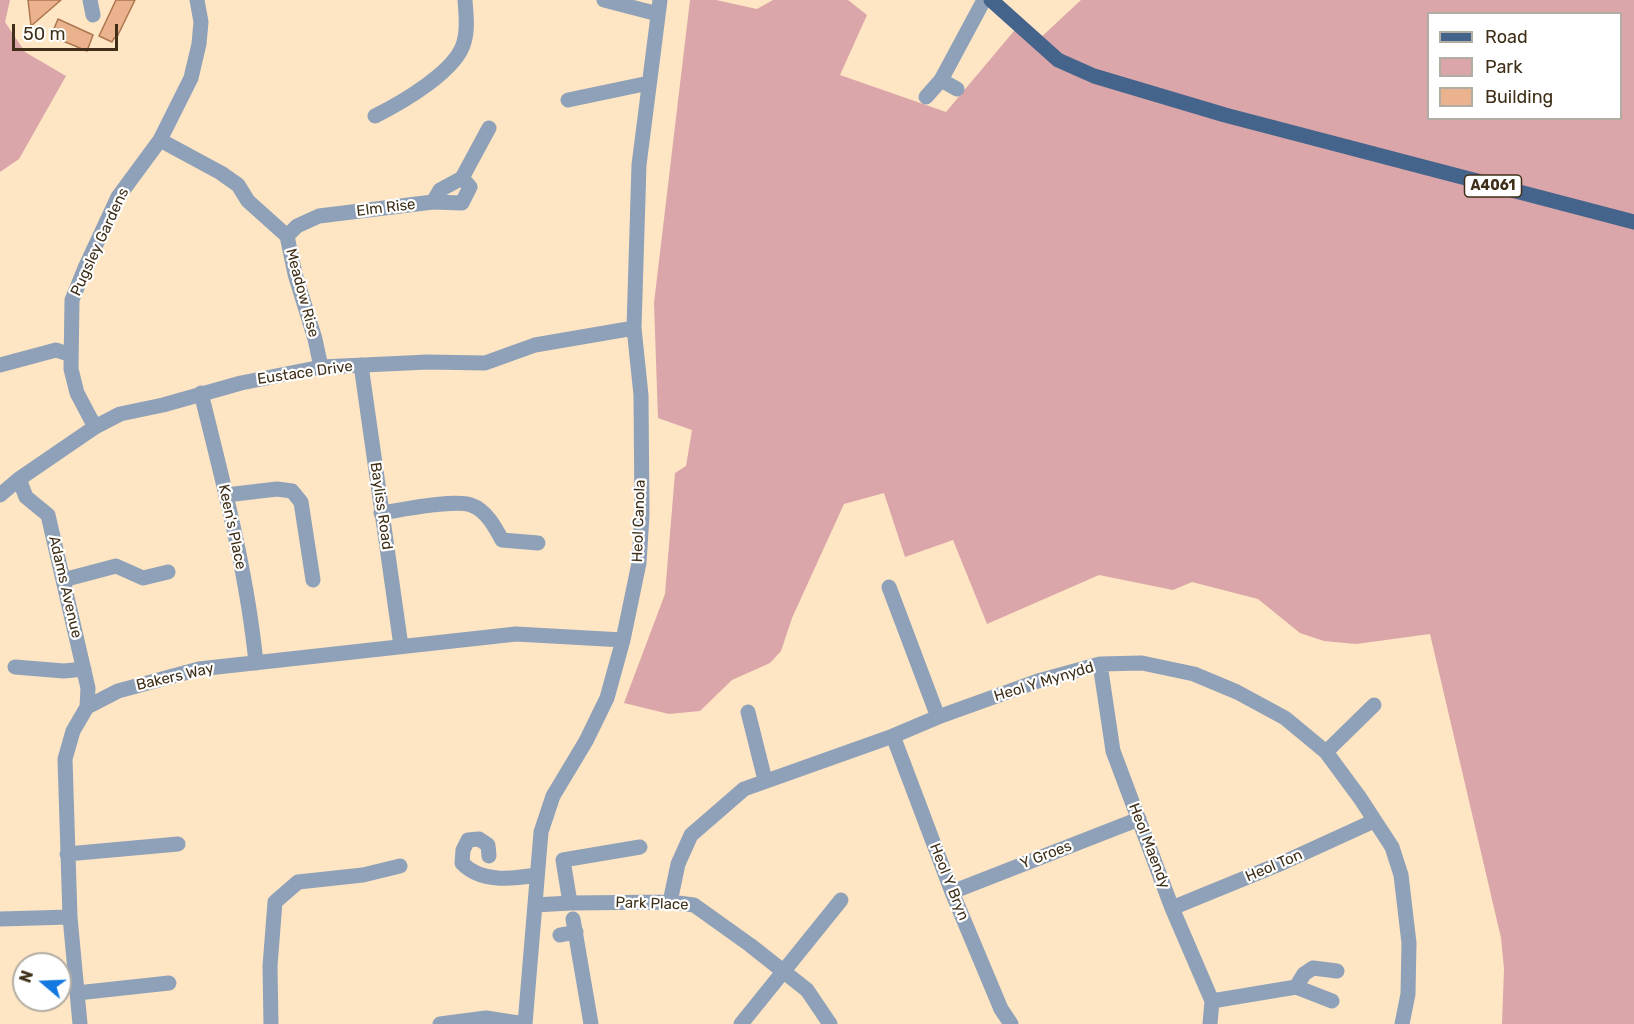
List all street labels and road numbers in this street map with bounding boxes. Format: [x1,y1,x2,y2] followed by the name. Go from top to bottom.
[1464,175,1522,197] road number: A4061
[67,185,133,299] street label: Pugsley Gardens
[355,195,417,221] street label: Elm Rise
[282,247,322,339] street label: Meadow Rise
[256,357,354,389] street label: Eustace Drive
[366,461,396,551] street label: Bayliss Road
[629,479,649,563] street label: Heol Canola
[214,483,250,571] street label: Keen's Place
[44,534,86,640] street label: Adams Avenue
[992,658,1096,706] street label: Heol Y Mynydd
[134,659,216,695] street label: Bakers Way
[1124,801,1174,891] street label: Heol Maendy
[1018,837,1074,873] street label: Y Groes
[925,841,973,923] street label: Heol Y Bryn
[1243,846,1305,886] street label: Heol Ton
[615,894,689,914] street label: Park Place

